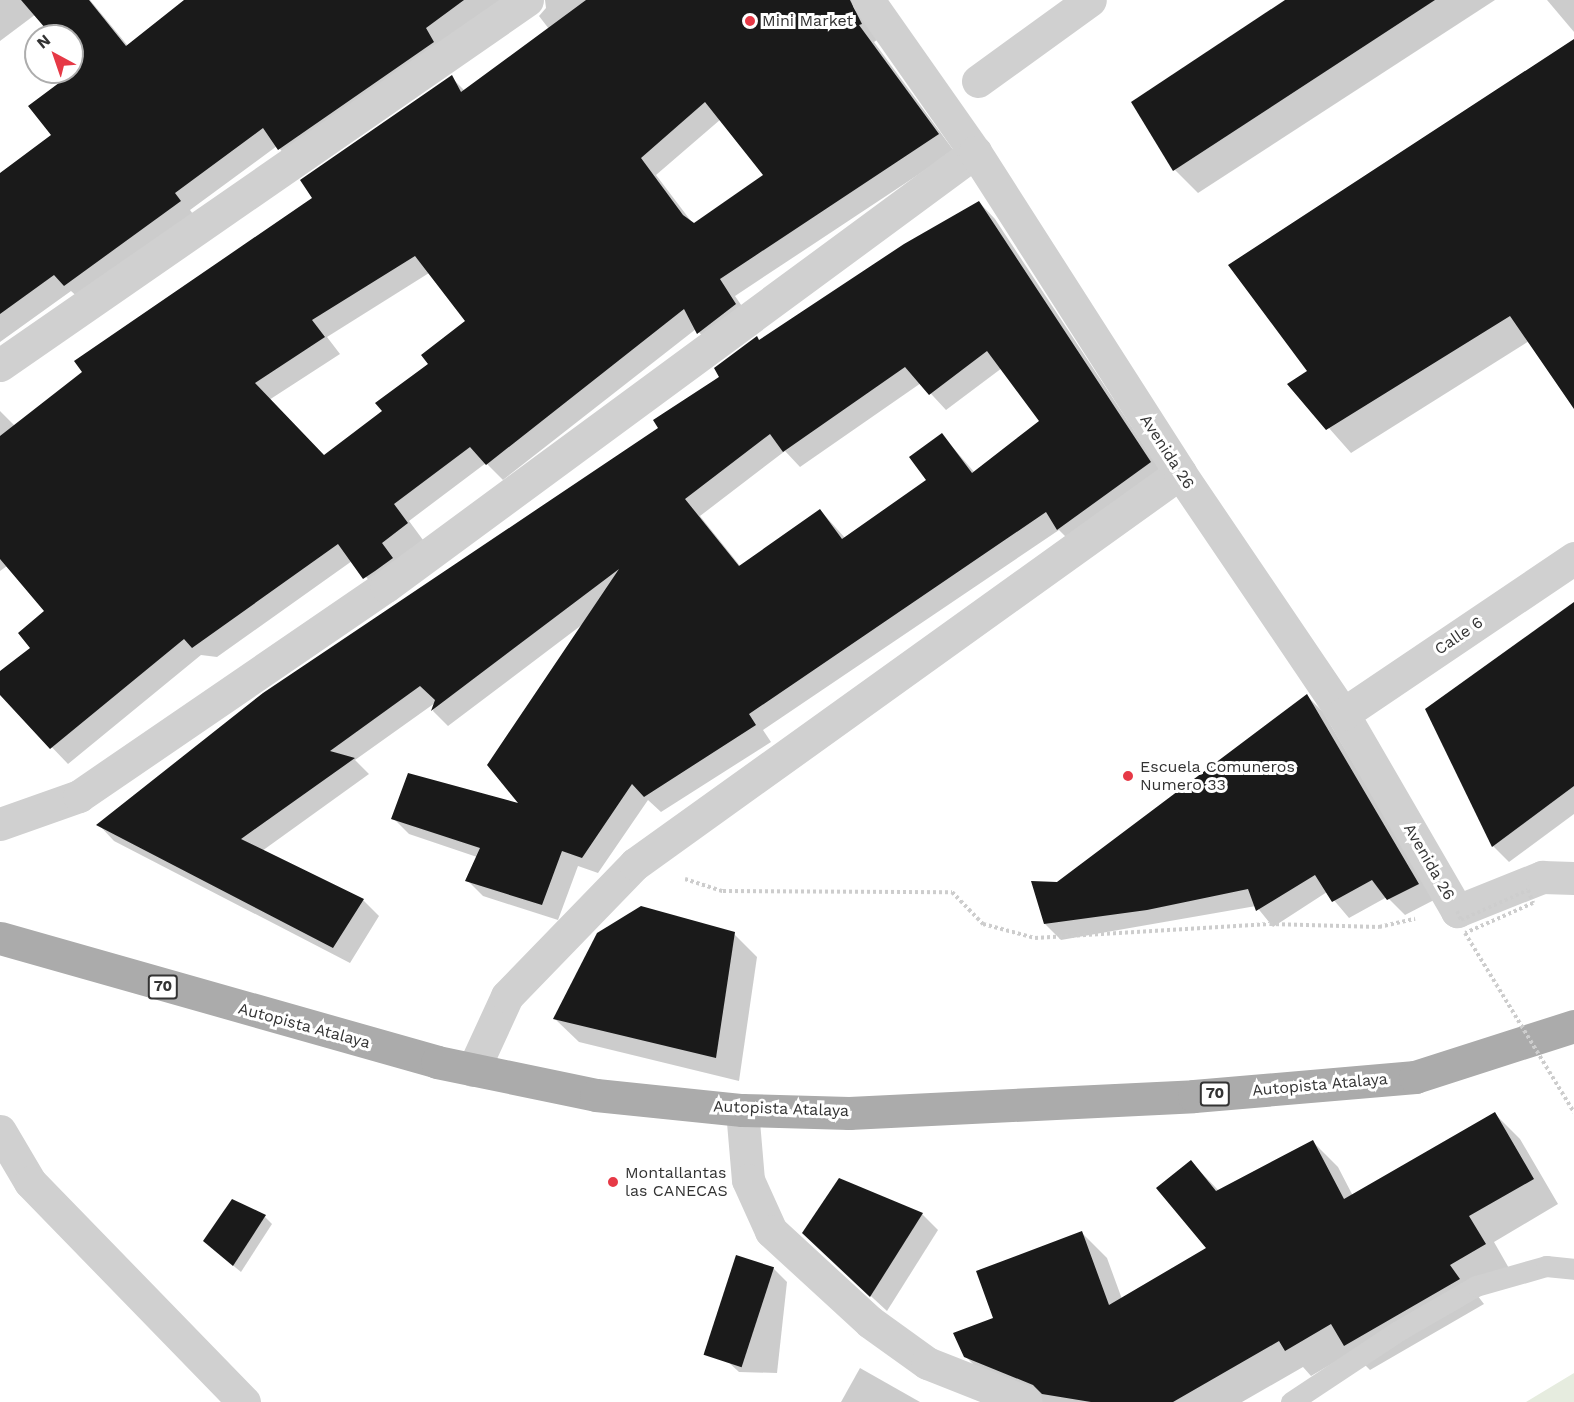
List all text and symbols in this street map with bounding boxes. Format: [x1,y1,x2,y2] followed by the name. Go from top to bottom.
[762,11,853,31] place label: Mini Market
[743,14,757,28] marker: Mini Market
[24,24,84,84] north arrow
[33,30,54,52] text: N
[1136,411,1198,493] street label: Avenida 26
[1431,613,1487,659] street label: Calle 6
[1140,757,1295,795] place label: Escuela Comuneros Numero 33
[1121,769,1135,783] marker: Escuela Comuneros Numero 33
[1399,820,1459,904] street label: Avenida 26
[146,975,180,999] road number: 70
[235,999,373,1053] street label: Autopista Atalaya
[1251,1069,1389,1101] street label: Autopista Atalaya
[1198,1082,1232,1106] road number: 70
[712,1097,850,1121] street label: Autopista Atalaya
[625,1163,728,1201] place label: Montallantas las CANECAS
[606,1175,620,1189] marker: Montallantas las CANECAS

